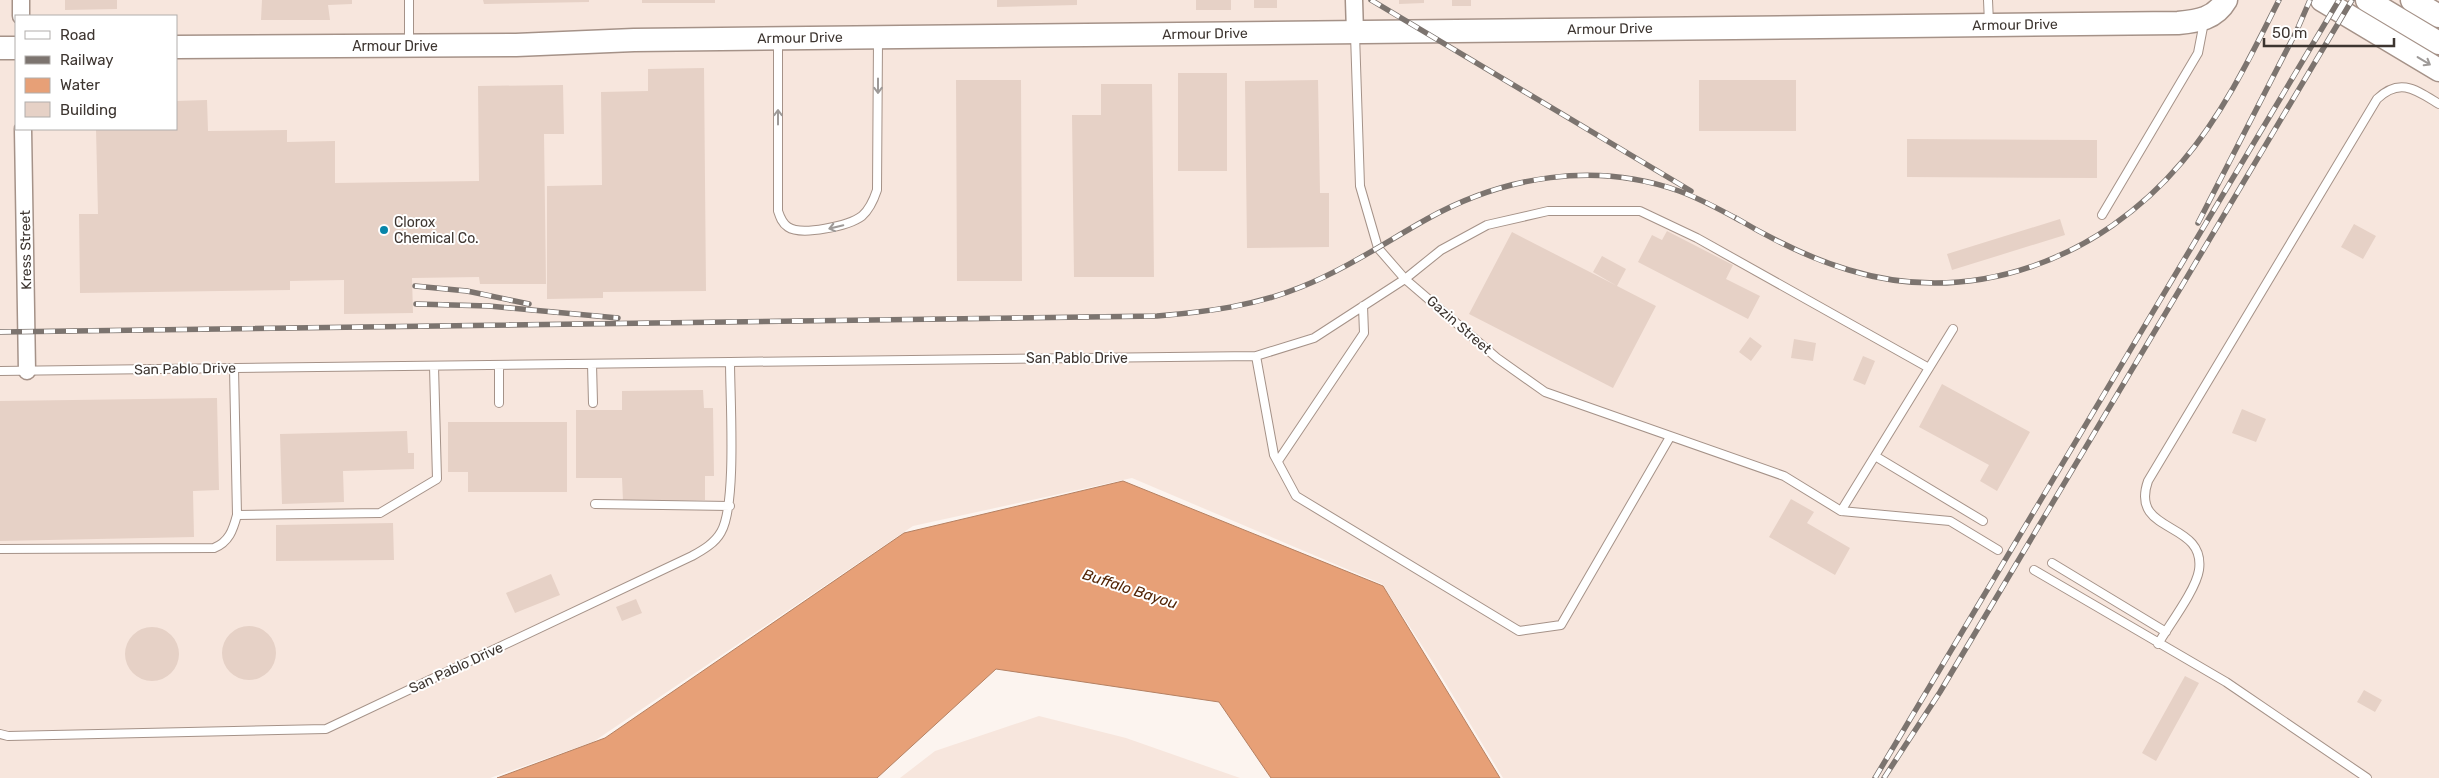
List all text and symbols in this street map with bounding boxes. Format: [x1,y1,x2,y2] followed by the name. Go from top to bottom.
[15,15,178,130] legend
[2264,15,2394,47] scale bar
[1972,16,2058,34] street label: Armour Drive
[1567,20,1653,38] street label: Armour Drive
[2272,24,2307,42] text: 50 m
[1162,25,1248,43] street label: Armour Drive
[60,26,96,44] text: Road
[757,29,843,47] street label: Armour Drive
[352,38,438,55] street label: Armour Drive
[60,51,114,69] text: Railway
[2416,56,2430,66] one-way arrow
[60,76,100,94] text: Water
[873,78,883,94] one-way arrow
[60,101,117,119] text: Building
[773,109,783,125] one-way arrow
[17,210,35,290] street label: Kress Street
[394,214,479,247] place label: Clorox Chemical Co.
[829,223,845,232] one-way arrow
[378,224,390,236] marker: Clorox Chemical Co.
[1423,292,1495,358] street label: Gazin Street
[1026,350,1128,367] street label: San Pablo Drive
[134,360,236,378] street label: San Pablo Drive
[1080,565,1180,613] water label: Buffalo Bayou
[406,639,506,697] street label: San Pablo Drive

